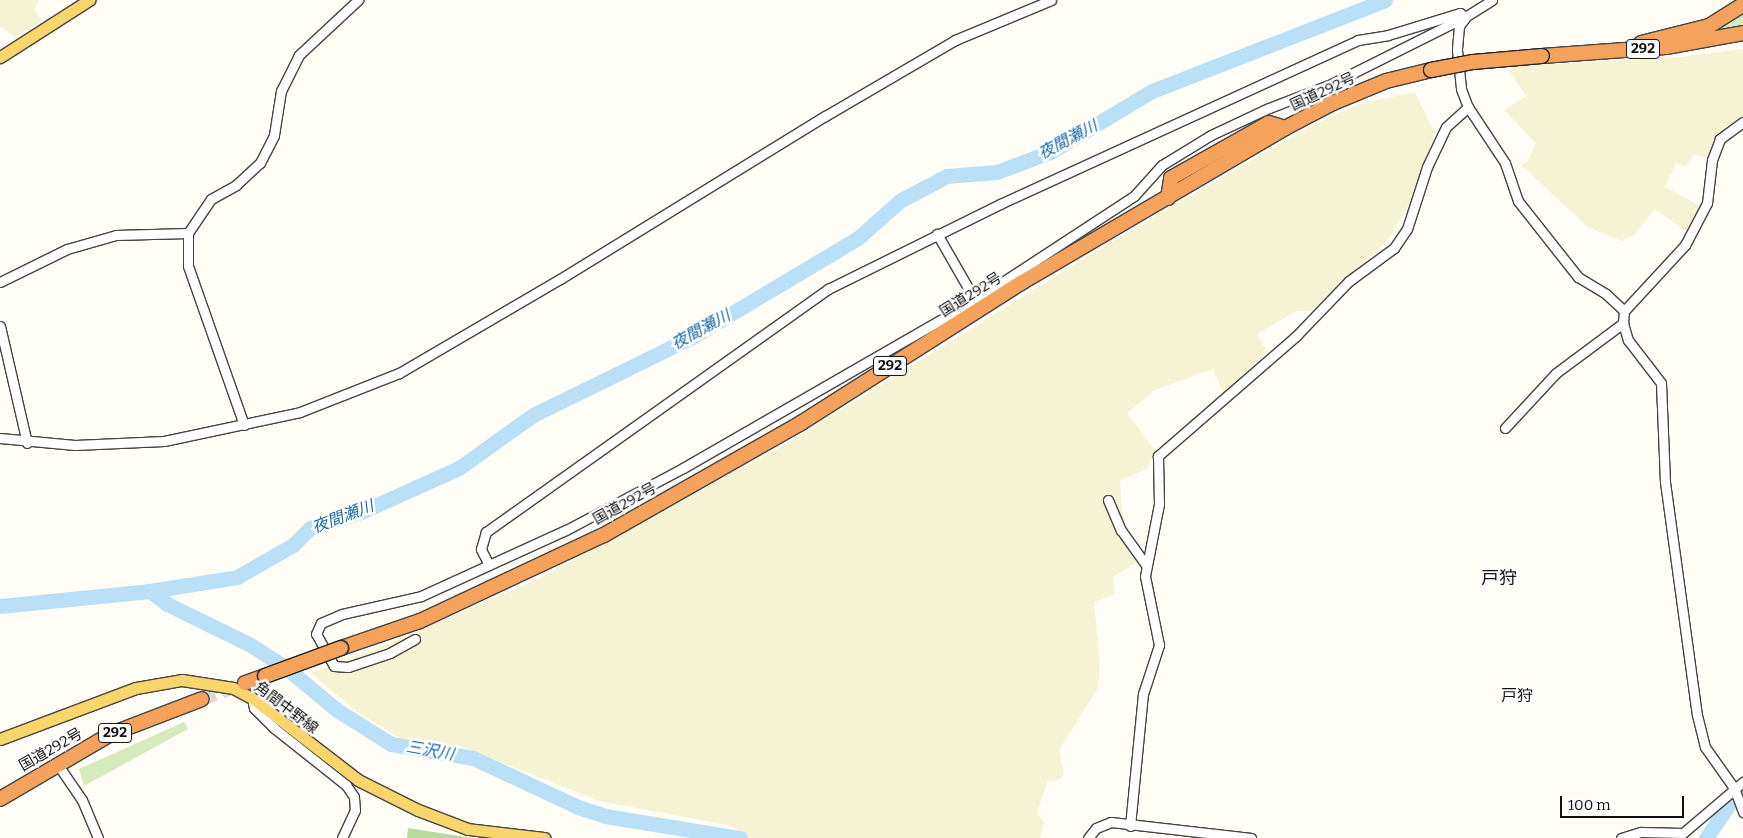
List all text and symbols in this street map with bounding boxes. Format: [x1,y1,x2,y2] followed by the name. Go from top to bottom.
[1626,38,1660,61] road number: 292
[1287,69,1359,115] street label: 国道292号
[1035,117,1101,163] water label: 夜間瀬川
[937,269,1005,321] street label: 国道292号
[668,306,734,354] water label: 夜間瀬川
[872,354,908,378] road number: 292
[590,479,660,529] street label: 国道292号
[310,497,376,537] water label: 夜間瀬川
[1481,567,1517,589] district label: 戸狩
[251,678,321,738] street label: 角間中野線
[1501,686,1533,706] district label: 戸狩
[98,721,132,744] road number: 292
[16,725,86,775] street label: 国道292号
[405,737,455,765] water label: 三沢川
[1563,786,1687,818] scale bar
[1568,796,1611,814] text: 100 m

